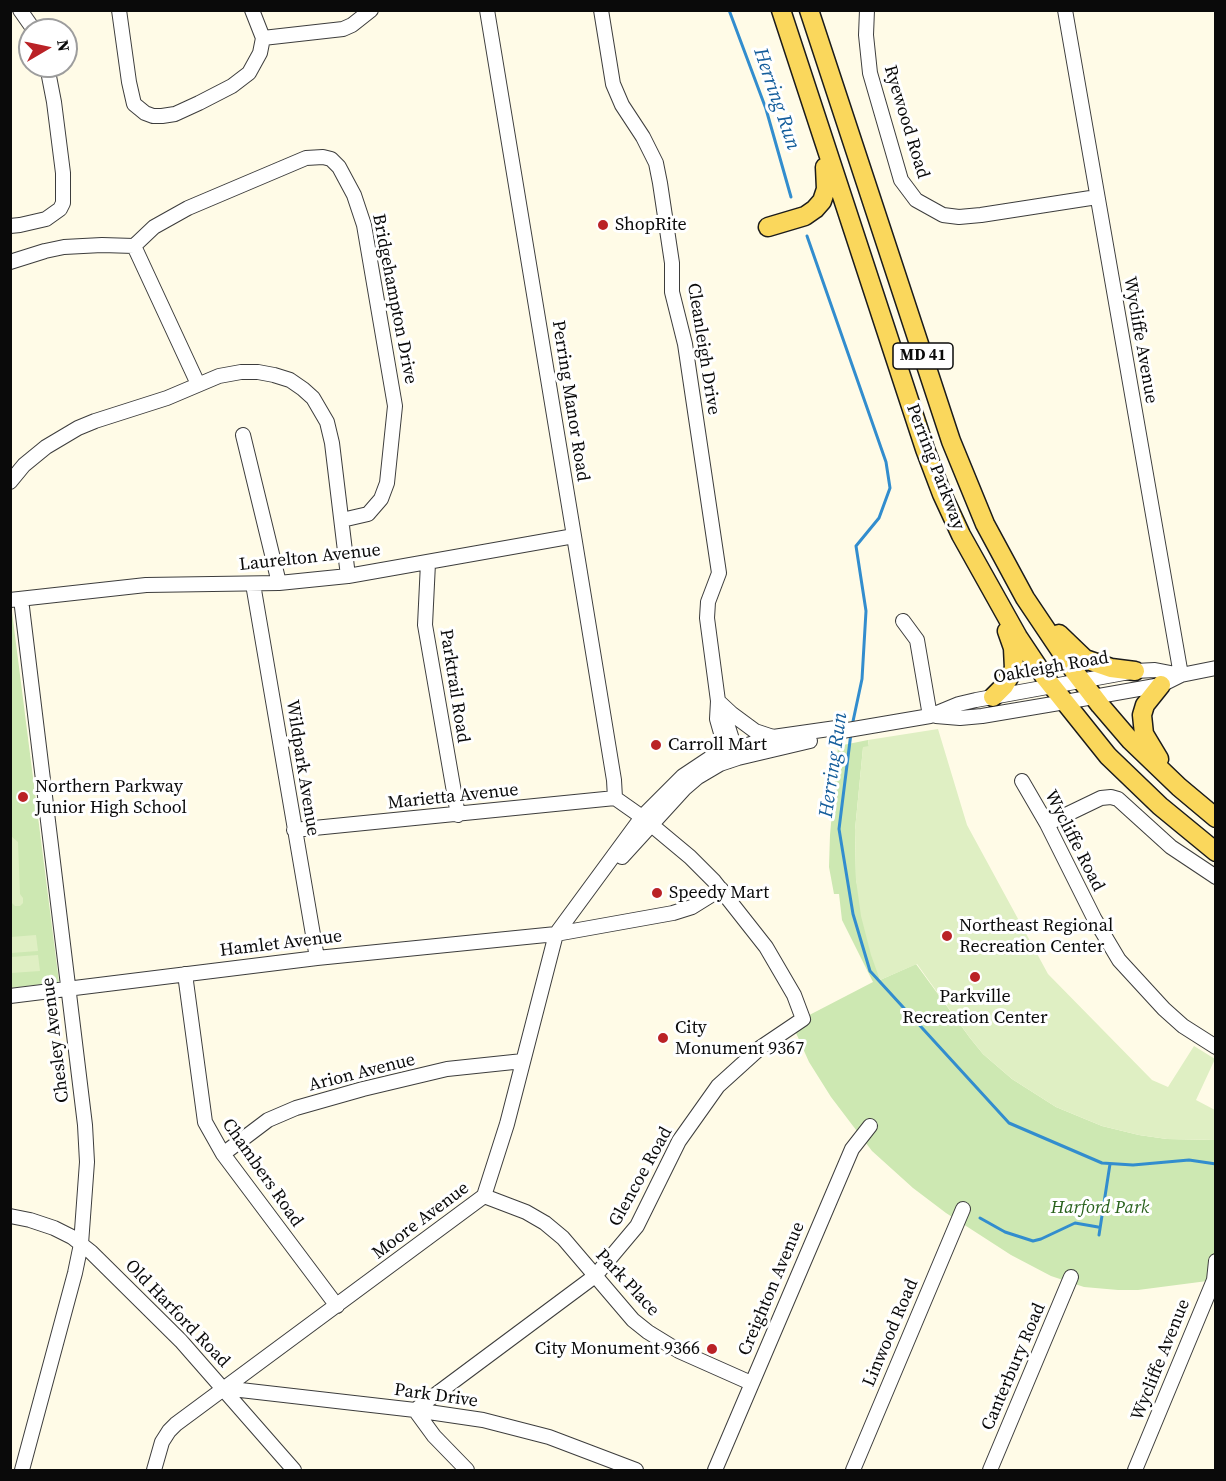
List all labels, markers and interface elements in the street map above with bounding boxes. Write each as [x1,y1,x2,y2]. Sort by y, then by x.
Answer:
north arrow [18,18,78,78]
text: N [52,38,76,53]
water label: Herring Run [747,45,805,153]
street label: Ryewood Road [878,63,934,181]
street label: Bridgehampton Drive [367,212,421,386]
place label: ShopRite [615,214,687,236]
marker: ShopRite [596,218,610,232]
street label: Wycliffe Avenue [1118,275,1162,405]
street label: Cleanleigh Drive [682,282,724,416]
street label: Perring Manor Road [547,319,593,483]
road number: MD 41 [893,343,953,369]
street label: Perring Parkway [901,401,969,533]
street label: Laurelton Avenue [238,540,382,576]
street label: Parktrail Road [434,627,474,745]
street label: Oakleigh Road [992,647,1110,689]
street label: Wildpark Avenue [281,698,323,838]
water label: Herring Run [815,711,853,819]
place label: Carroll Mart [668,734,767,756]
marker: Carroll Mart [649,738,663,752]
place label: Northern Parkway Junior High School [35,776,187,818]
street label: Marietta Avenue [387,779,519,815]
street label: Wycliffe Road [1039,787,1109,895]
marker: Northern Parkway Junior High School [16,790,30,804]
place label: Speedy Mart [669,882,769,904]
marker: Speedy Mart [650,886,664,900]
place label: Northeast Regional Recreation Center [959,915,1113,958]
street label: Hamlet Avenue [219,926,343,962]
marker: Northeast Regional Recreation Center [940,929,954,943]
marker: Parkville Recreation Center [968,970,982,984]
street label: Chesley Avenue [38,976,74,1104]
place label: Parkville Recreation Center [902,986,1048,1028]
place label: City Monument 9367 [675,1017,804,1060]
marker: City Monument 9367 [656,1031,670,1045]
street label: Arion Avenue [307,1049,417,1097]
street label: Chambers Road [217,1115,307,1231]
street label: Glencoe Road [605,1123,677,1231]
street label: Moore Avenue [368,1178,474,1264]
park label: Harford Park [1051,1197,1149,1219]
street label: Creighton Avenue [734,1219,810,1359]
street label: Park Place [590,1245,664,1321]
street label: Old Harford Road [120,1256,234,1372]
street label: Linwood Road [859,1276,923,1390]
street label: Wycliffe Avenue [1127,1296,1195,1424]
street label: Canterbury Road [977,1300,1051,1434]
place label: City Monument 9366 [535,1338,700,1360]
marker: City Monument 9366 [705,1342,719,1356]
street label: Park Drive [393,1379,479,1413]

